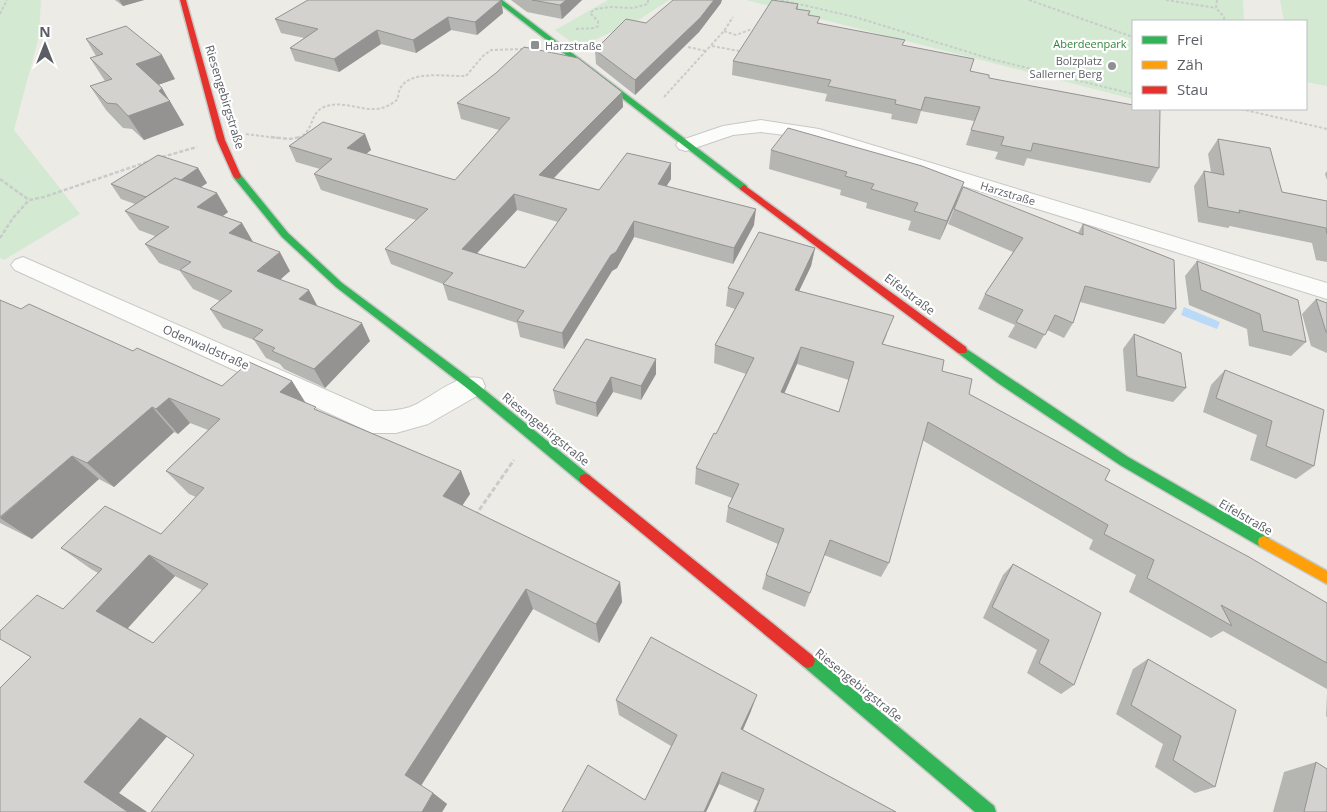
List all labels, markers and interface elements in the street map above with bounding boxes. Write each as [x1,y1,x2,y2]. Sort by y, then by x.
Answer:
north arrow [20,20,70,70]
legend [1132,20,1307,110]
text: N [39,22,51,41]
text: Frei [1177,29,1203,49]
park label: Aberdeenpark [1053,36,1127,51]
place label: Harzstraße [545,38,602,53]
marker: Harzstraße [529,39,541,51]
street label: Riesengebirgstraße [201,43,249,151]
place label: Bolzplatz Sallerner Berg [1030,53,1102,81]
text: Zäh [1177,54,1203,74]
marker: Bolzplatz Sallerner Berg [1106,60,1118,72]
text: Stau [1177,79,1208,99]
street label: Harzstraße [979,178,1037,208]
street label: Eifelstraße [881,269,939,319]
street label: Odenwaldstraße [160,320,252,374]
street label: Riesengebirgstraße [499,388,593,470]
street label: Eifelstraße [1216,495,1276,539]
street label: Riesengebirgstraße [812,644,906,726]

